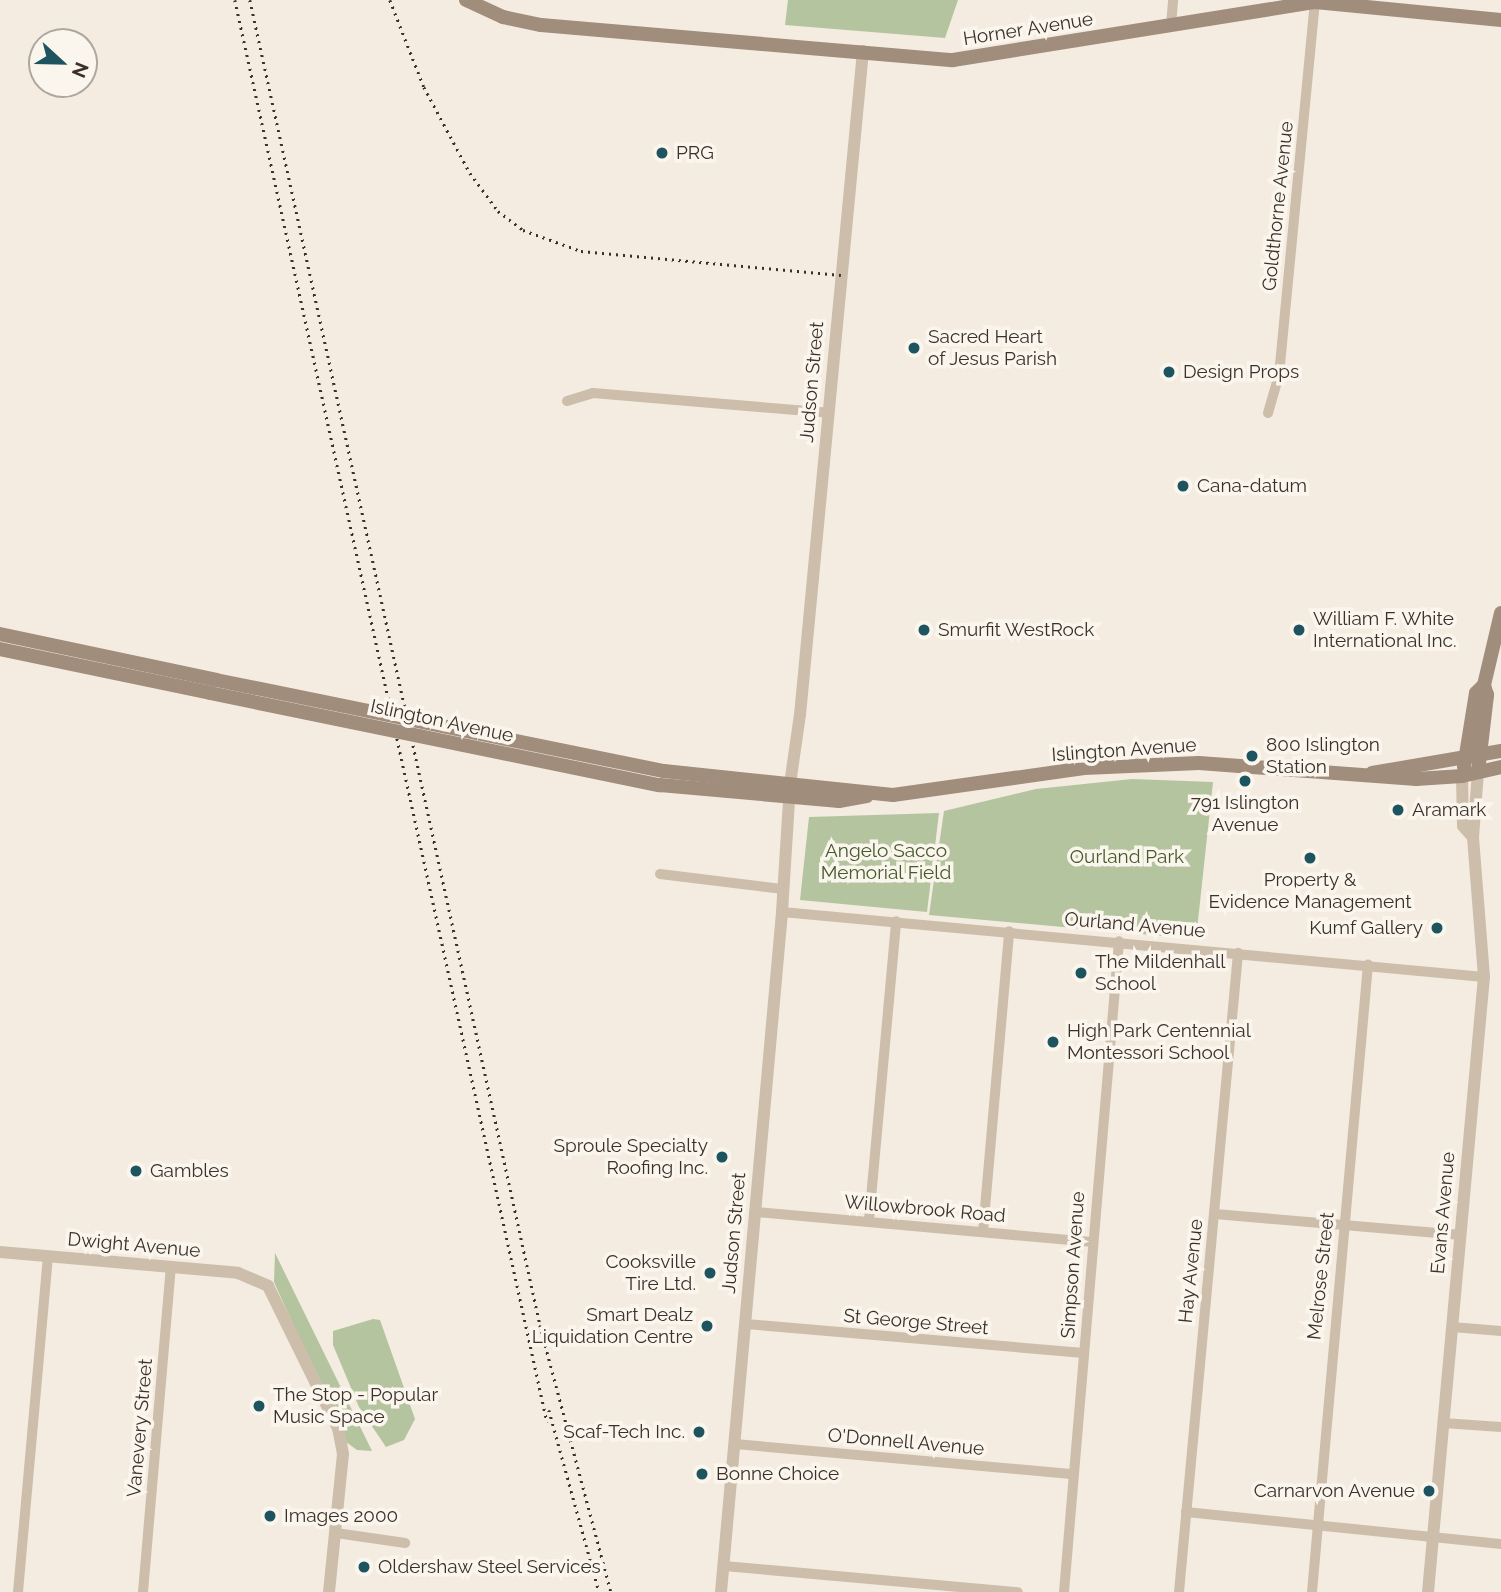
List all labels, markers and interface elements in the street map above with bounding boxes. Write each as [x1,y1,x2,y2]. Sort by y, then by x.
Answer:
street label: Horner Avenue [961,7,1095,51]
north arrow [28,28,98,98]
text: N [68,59,94,81]
street label: Goldthorne Avenue [1258,120,1298,292]
place label: PRG [676,142,714,164]
marker: PRG [654,145,670,161]
street label: Judson Street [795,321,829,443]
place label: Sacred Heart of Jesus Parish [928,326,1058,370]
marker: Sacred Heart of Jesus Parish [906,340,922,356]
place label: Design Props [1183,361,1299,383]
marker: Design Props [1161,364,1177,380]
place label: Cana-datum [1197,475,1307,497]
marker: Cana-datum [1175,478,1191,494]
place label: William F. White International Inc. [1313,608,1457,652]
place label: Smurfit WestRock [938,619,1095,641]
marker: Smurfit WestRock [916,622,932,638]
marker: William F. White International Inc. [1291,622,1307,638]
street label: Islington Avenue [368,695,516,747]
street label: Islington Avenue [1050,734,1198,766]
place label: 800 Islington Station [1266,734,1380,778]
marker: 800 Islington Station [1244,748,1260,764]
marker: 791 Islington Avenue [1237,773,1253,789]
place label: 791 Islington Avenue [1191,792,1299,836]
place label: Aramark [1412,799,1486,821]
marker: Aramark [1390,802,1406,818]
park label: Angelo Sacco Memorial Field [820,840,952,884]
park label: Ourland Park [1070,846,1184,868]
marker: Property & Evidence Management [1302,850,1318,866]
place label: Property & Evidence Management [1208,869,1412,913]
street label: Ourland Avenue [1063,907,1207,943]
place label: Kumf Gallery [1309,917,1423,939]
marker: Kumf Gallery [1429,920,1445,936]
place label: The Mildenhall School [1095,951,1225,995]
marker: The Mildenhall School [1073,965,1089,981]
place label: High Park Centennial Montessori School [1067,1020,1251,1064]
marker: High Park Centennial Montessori School [1045,1034,1061,1050]
place label: Sproule Specialty Roofing Inc. [553,1135,708,1179]
marker: Sproule Specialty Roofing Inc. [714,1149,730,1165]
street label: Evans Avenue [1426,1151,1460,1275]
place label: Gambles [150,1160,229,1182]
marker: Gambles [128,1163,144,1179]
street label: Judson Street [717,1172,751,1294]
street label: Simpson Avenue [1056,1190,1090,1340]
street label: Willowbrook Road [843,1191,1007,1227]
street label: Melrose Street [1303,1211,1339,1341]
street label: Hay Avenue [1174,1217,1208,1325]
street label: Dwight Avenue [66,1228,202,1262]
place label: Cooksville Tire Ltd. [606,1251,696,1295]
marker: Cooksville Tire Ltd. [702,1265,718,1281]
place label: Smart Dealz Liquidation Centre [532,1304,693,1348]
street label: St George Street [843,1304,989,1340]
marker: Smart Dealz Liquidation Centre [699,1318,715,1334]
street label: Vanevery Street [123,1357,157,1499]
place label: The Stop - Popular Music Space [273,1384,438,1428]
marker: The Stop - Popular Music Space [251,1398,267,1414]
place label: Scaf-Tech Inc. [563,1421,685,1443]
marker: Scaf-Tech Inc. [691,1424,707,1440]
street label: O'Donnell Avenue [826,1424,986,1460]
place label: Bonne Choice [716,1463,839,1485]
marker: Bonne Choice [694,1466,710,1482]
place label: Carnarvon Avenue [1253,1480,1415,1502]
marker: Carnarvon Avenue [1421,1483,1437,1499]
place label: Images 2000 [284,1505,398,1527]
marker: Images 2000 [262,1508,278,1524]
place label: Oldershaw Steel Services [378,1556,602,1578]
marker: Oldershaw Steel Services [356,1559,372,1575]

